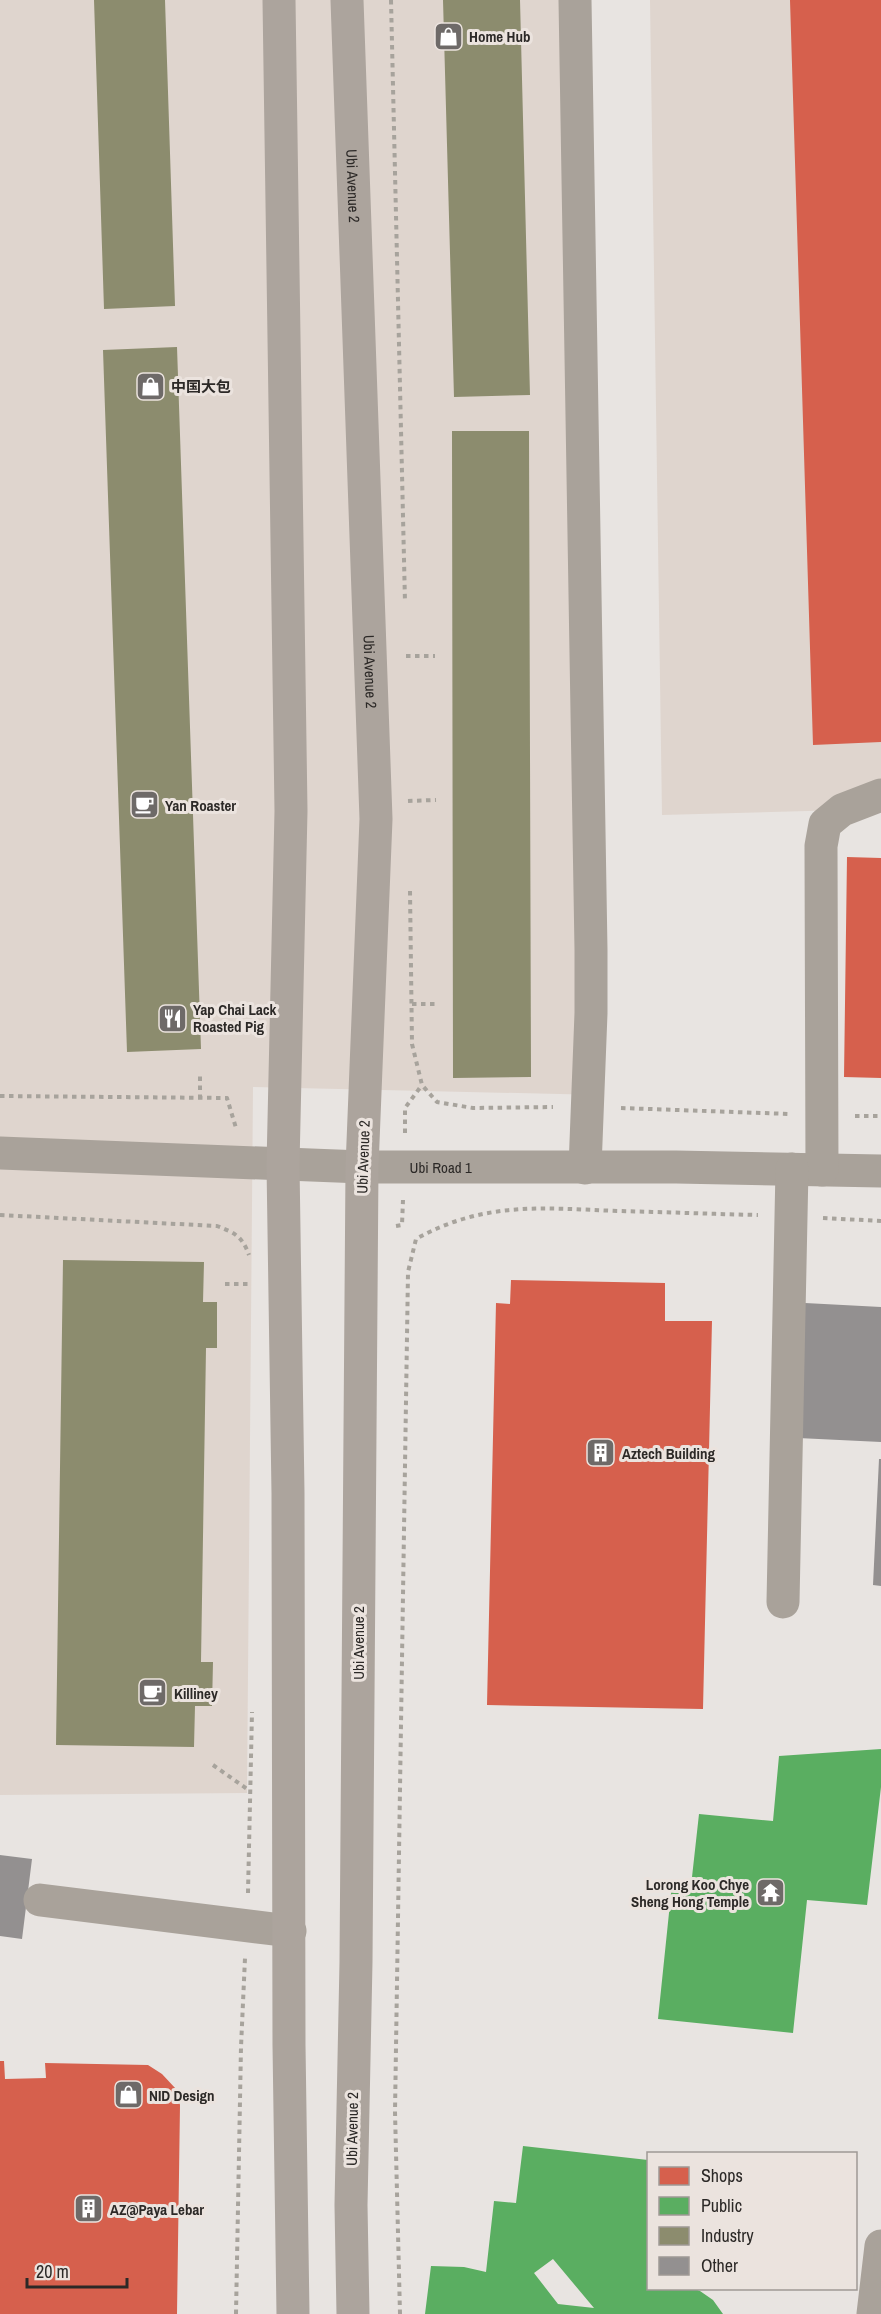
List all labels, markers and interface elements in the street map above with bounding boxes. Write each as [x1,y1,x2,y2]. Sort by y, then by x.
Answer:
shop icon: Home Hub [432,20,464,52]
place label: Home Hub [469,26,531,47]
street label: Ubi Avenue 2 [342,149,365,223]
shop icon: 中国大包 [134,370,166,402]
place label: 中国大包 [171,376,231,397]
street label: Ubi Avenue 2 [359,634,383,709]
cafe icon: Yan Roaster [128,789,160,821]
place label: Yan Roaster [165,795,236,816]
place label: Yap Chai Lack Roasted Pig [193,999,277,1037]
restaurant icon: Yap Chai Lack Roasted Pig [156,1002,188,1034]
street label: Ubi Avenue 2 [351,1120,375,1194]
street label: Ubi Road 1 [410,1157,472,1178]
building icon: Aztech Building [585,1437,617,1469]
place label: Aztech Building [622,1443,715,1464]
street label: Ubi Avenue 2 [348,1606,369,1680]
cafe icon: Killiney [137,1677,169,1709]
place label: Killiney [174,1683,218,1704]
place label: Lorong Koo Chye Sheng Hong Temple [631,1874,749,1912]
temple icon: Lorong Koo Chye Sheng Hong Temple [754,1877,786,1909]
shop icon: NID Design [112,2079,144,2111]
place label: NID Design [149,2085,215,2106]
street label: Ubi Avenue 2 [341,2092,363,2166]
legend [647,2152,857,2290]
text: Shops [701,2163,743,2188]
building icon: AZ@Paya Lebar [73,2193,105,2225]
text: Public [701,2193,742,2218]
place label: AZ@Paya Lebar [110,2199,204,2220]
text: Industry [701,2223,754,2248]
scale bar [27,2251,128,2289]
text: Other [701,2253,738,2278]
text: 20 m [36,2259,69,2284]

